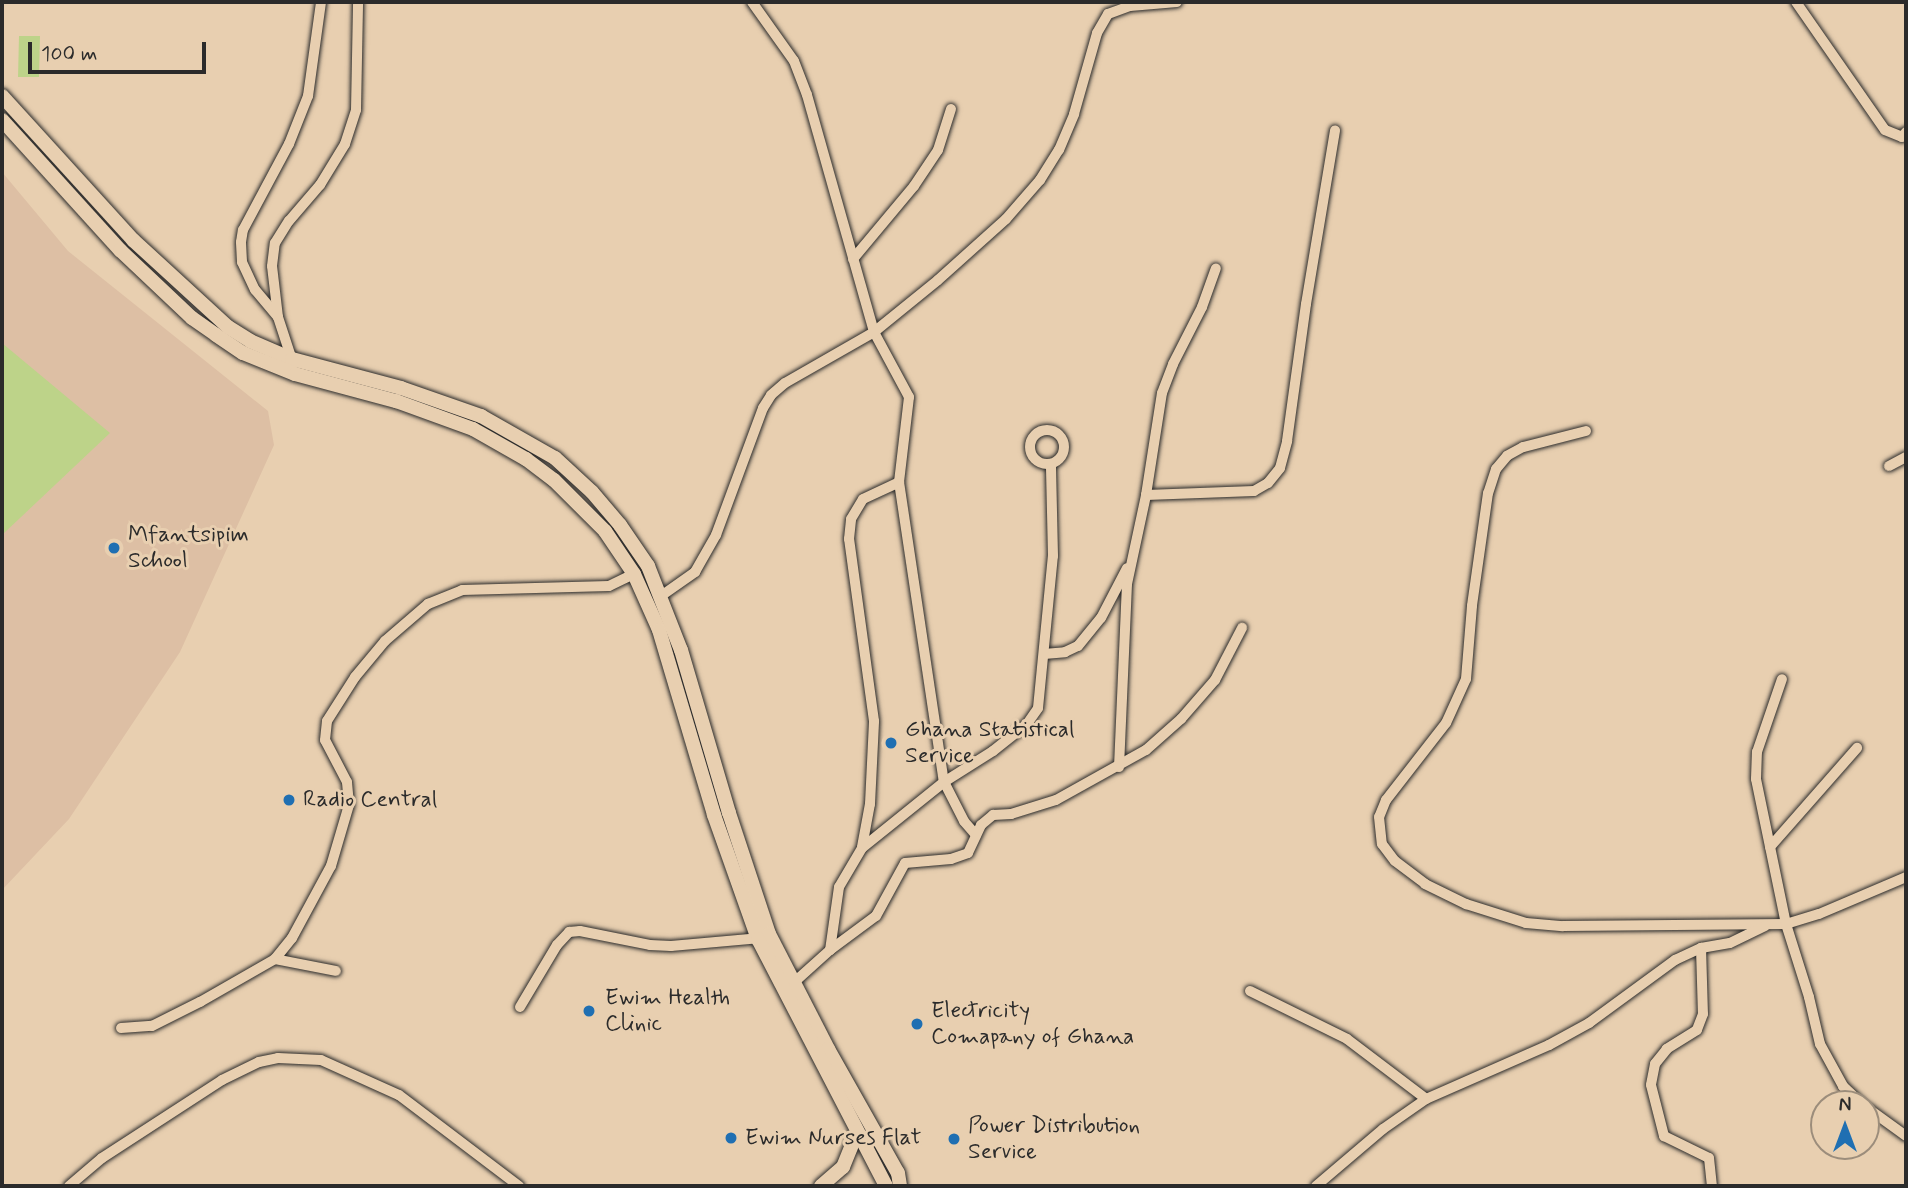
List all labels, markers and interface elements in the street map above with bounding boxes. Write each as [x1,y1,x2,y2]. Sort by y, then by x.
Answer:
scale bar [32,28,210,72]
text: 100 m [41,40,97,68]
place label: Mfantsipim School [128,521,249,575]
marker: Mfantsipim School [106,540,122,556]
place label: Ghana Statistical Service [905,716,1073,770]
marker: Ghana Statistical Service [883,735,899,751]
place label: Radio Central [303,786,437,814]
marker: Radio Central [281,792,297,808]
place label: Ewim Health Clinic [605,984,730,1038]
place label: Electricity Comapany of Ghana [931,997,1135,1051]
marker: Ewim Health Clinic [579,1001,599,1021]
marker: Electricity Comapany of Ghana [909,1016,925,1032]
north arrow [1810,1090,1880,1160]
text: N [1839,1093,1851,1118]
place label: Power Distribution Service [968,1112,1140,1166]
place label: Ewim Nurses Flat [745,1124,919,1152]
marker: Ewim Nurses Flat [723,1130,739,1146]
marker: Power Distribution Service [946,1131,962,1147]

